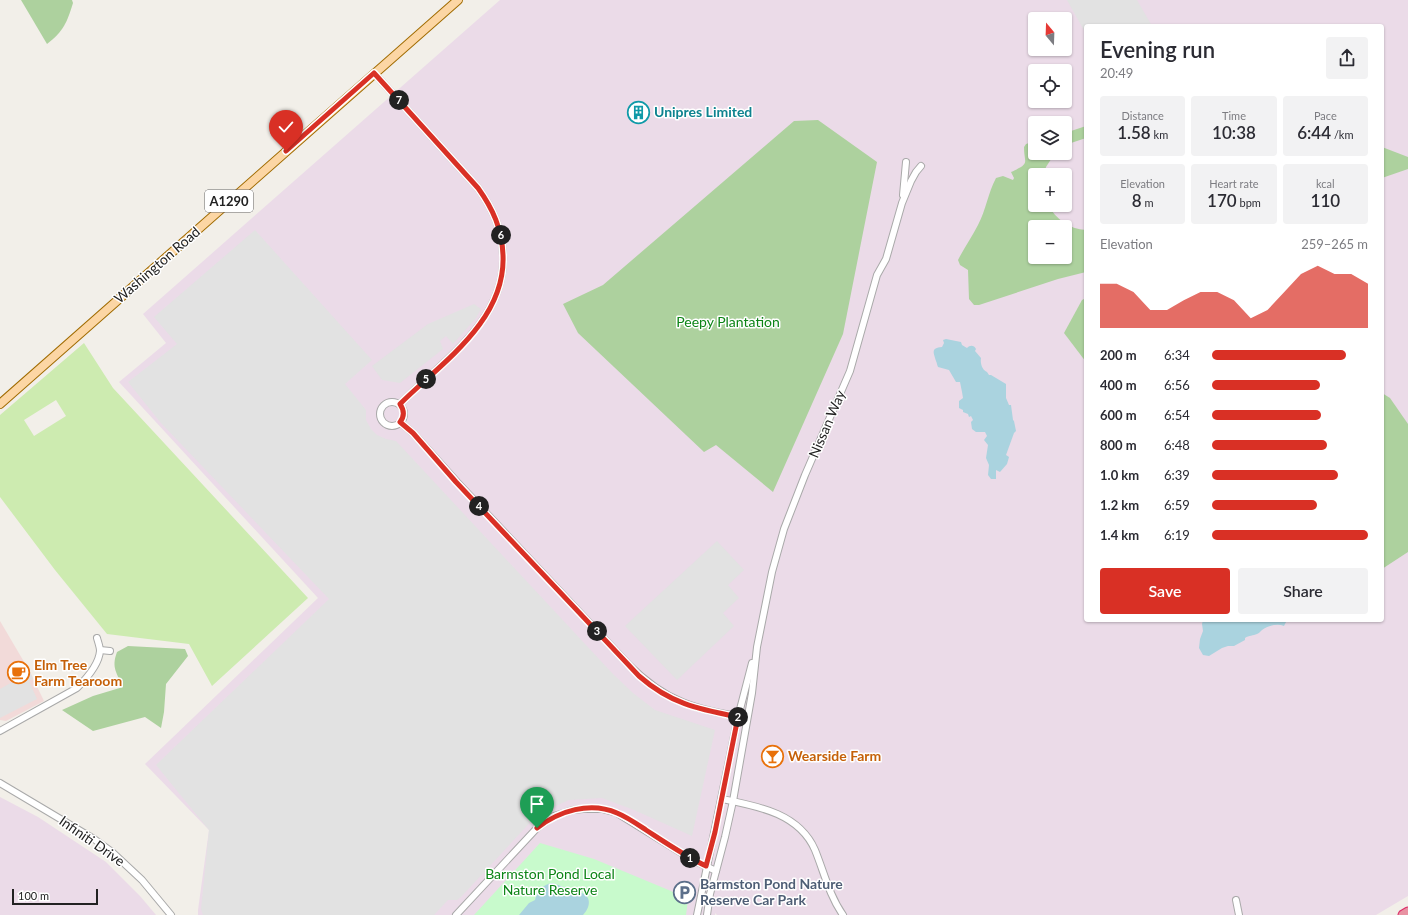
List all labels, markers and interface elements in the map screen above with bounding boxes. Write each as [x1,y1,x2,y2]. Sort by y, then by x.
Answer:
north arrow [1028,12,1072,56]
map controls [1028,12,1072,264]
text: Evening run [1100,36,1215,63]
button: share [1326,37,1368,79]
button: locate [1028,64,1072,108]
text: 20:49 [1100,65,1133,81]
pin: 7 [389,90,409,110]
text: 7 [396,93,402,106]
building icon: Unipres Limited [625,99,651,125]
place label: Unipres Limited [654,103,752,120]
text: Distance [1122,109,1164,122]
text: Time [1222,109,1246,122]
text: Pace [1314,109,1337,122]
pin [269,110,303,151]
icon: check [275,116,297,138]
button: layers [1028,116,1072,160]
text: 1.58 [1117,122,1151,143]
text: 10:38 [1212,122,1256,143]
text: 6:44 [1297,122,1331,143]
text: km [1151,128,1168,141]
text: /km [1331,128,1354,141]
button: + [1028,168,1072,212]
text: Elevation [1120,177,1165,190]
text: Heart rate [1209,177,1259,190]
text: kcal [1316,177,1335,190]
road number: A1290 [205,190,253,212]
text: 8 [1132,190,1142,211]
text: 170 [1207,190,1237,211]
text: 110 [1311,190,1340,211]
text: m [1142,196,1154,209]
text: bpm [1237,196,1261,209]
button: − [1028,220,1072,264]
street label: Washington Road [110,223,203,307]
pin: 6 [491,225,511,245]
text: 6 [498,228,504,241]
text: Elevation [1100,236,1153,252]
text: 259–265 m [1301,236,1368,252]
park label: Peepy Plantation [676,313,780,330]
text: 200 m [1100,347,1137,363]
text: 6:34 [1164,347,1190,363]
pin: 5 [416,369,436,389]
text: 5 [423,372,429,385]
text: 400 m [1100,377,1137,393]
text: 6:56 [1164,377,1190,393]
street label: Nissan Way [805,387,849,460]
text: 600 m [1100,407,1137,423]
text: 6:54 [1164,407,1190,423]
text: 800 m [1100,437,1137,453]
text: 6:48 [1164,437,1190,453]
text: 1.0 km [1100,467,1139,483]
text: 6:39 [1164,467,1190,483]
pin: 4 [469,496,489,516]
text: 1.2 km [1100,497,1139,513]
text: 6:59 [1164,497,1190,513]
text: 4 [476,499,482,512]
text: 1.4 km [1100,527,1139,543]
text: 6:19 [1164,527,1190,543]
button: Save [1100,568,1230,614]
button: Share [1238,568,1368,614]
pin: 3 [587,621,607,641]
text: 3 [594,624,600,637]
place label: Elm Tree Farm Tearoom [34,656,122,689]
cafe icon: Elm Tree Farm Tearoom [5,660,31,686]
pin: 2 [728,707,748,727]
text: 2 [735,710,741,723]
bar icon: Wearside Farm [759,743,785,769]
place label: Wearside Farm [788,747,881,764]
pin [520,787,554,828]
icon: arrive [526,793,548,815]
street label: Infiniti Drive [56,812,128,869]
pin: 1 [680,848,700,868]
text: 1 [687,851,693,864]
park label: Barmston Pond Local Nature Reserve [485,865,615,898]
place label: Barmston Pond Nature Reserve Car Park [700,875,843,908]
parking icon: Barmston Pond Nature Reserve Car Park [672,879,698,905]
scale bar [12,887,98,906]
text: 100 m [18,889,49,902]

